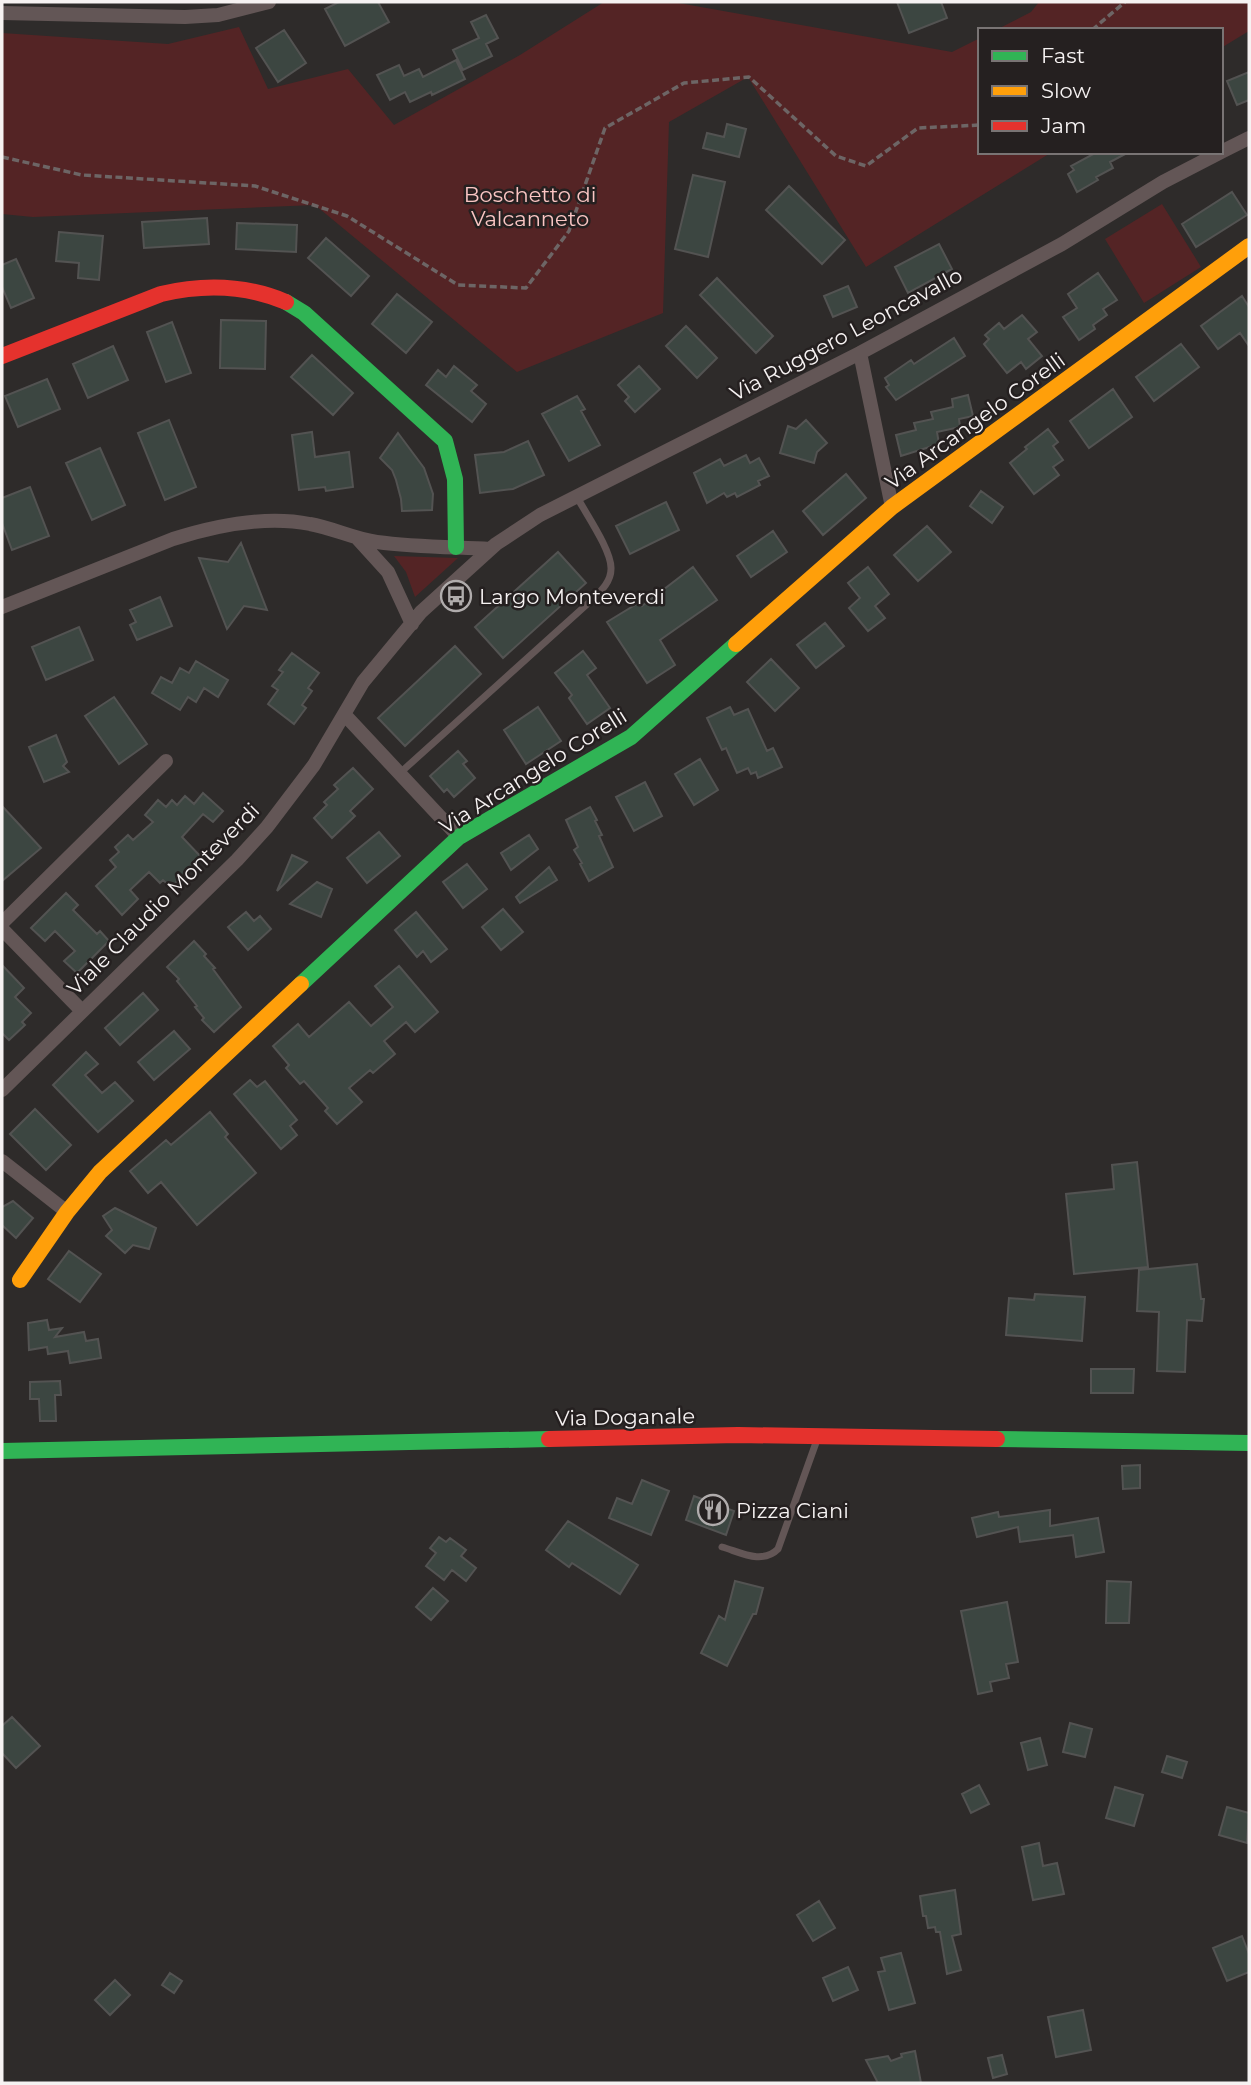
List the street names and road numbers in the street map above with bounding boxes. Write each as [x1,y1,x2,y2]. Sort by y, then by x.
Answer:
street label: Via Ruggero Leoncavallo [726,262,966,406]
street label: Via Arcangelo Corelli [880,347,1070,495]
street label: Via Arcangelo Corelli [435,703,631,839]
street label: Viale Claudio Monteverdi [62,798,264,1000]
street label: Via Doganale [555,1403,695,1431]

